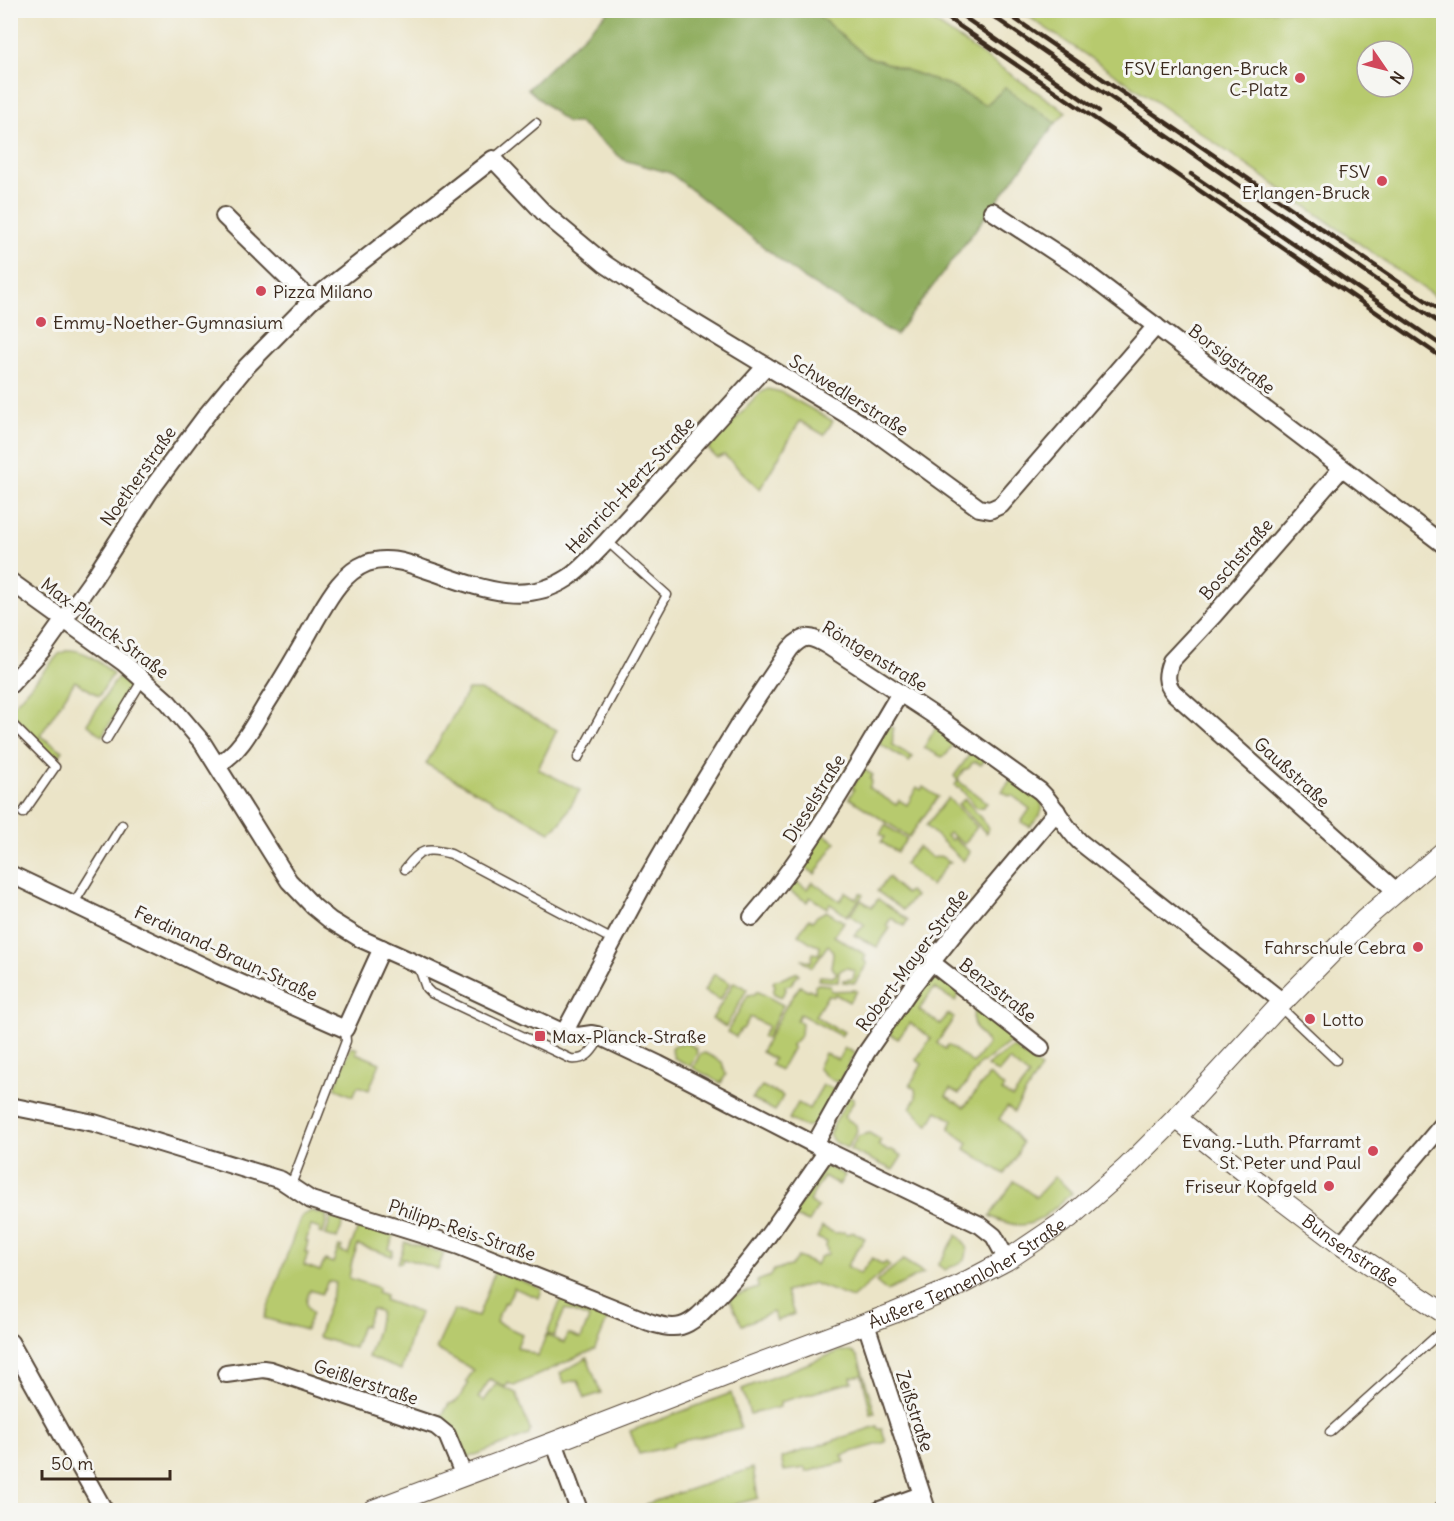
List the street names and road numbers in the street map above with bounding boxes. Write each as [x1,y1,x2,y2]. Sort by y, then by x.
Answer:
street label: Borsigstraße [1184,319,1280,399]
street label: Schwedlerstraße [785,349,913,441]
street label: Heinrich-Hertz-Straße [561,412,699,558]
street label: Noetherstraße [95,422,181,530]
street label: Boschstraße [1194,513,1278,605]
street label: Max-Planck-Straße [37,572,173,684]
street label: Röntgenstraße [818,615,932,697]
street label: Gaußstraße [1249,732,1335,812]
street label: Dieselstraße [778,750,850,846]
street label: Robert-Mayer-Straße [851,884,973,1036]
street label: Ferdinand-Braun-Straße [131,900,321,1006]
street label: Benzstraße [955,953,1041,1027]
street label: Philipp-Reis-Straße [385,1194,539,1266]
street label: Bunsenstraße [1298,1208,1403,1291]
street label: Äußere Tennenloher Straße [865,1212,1070,1333]
street label: Geißlerstraße [311,1354,421,1410]
street label: Zeißstraße [891,1367,939,1455]

